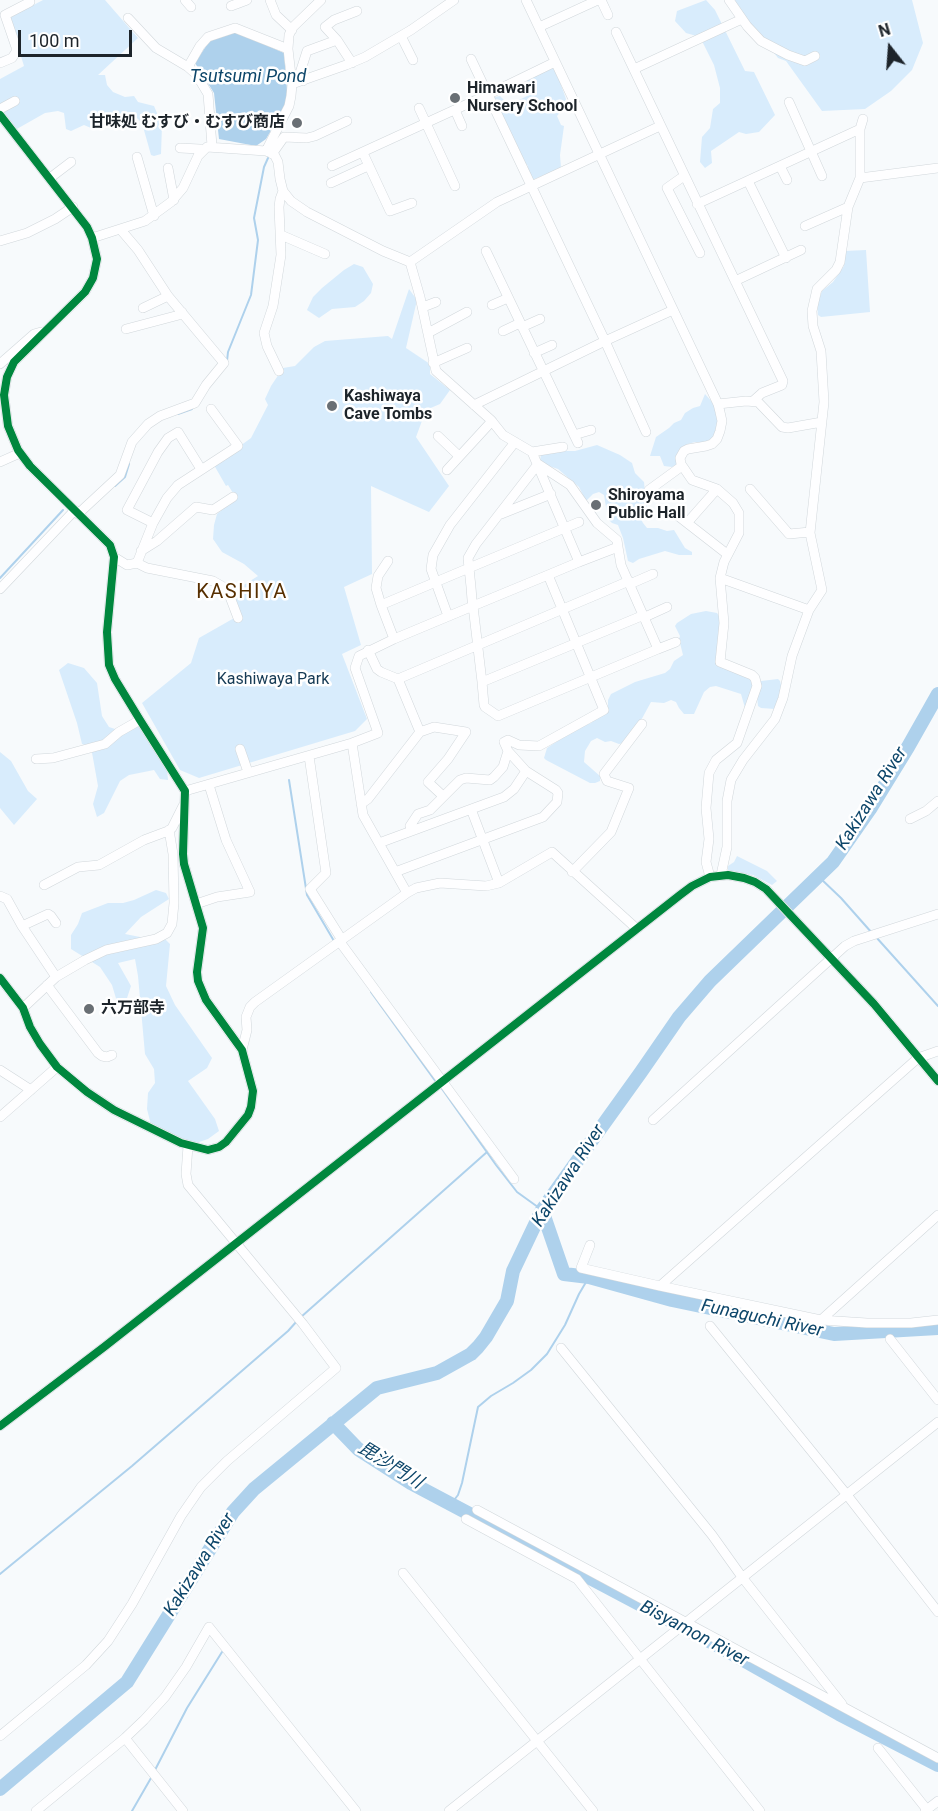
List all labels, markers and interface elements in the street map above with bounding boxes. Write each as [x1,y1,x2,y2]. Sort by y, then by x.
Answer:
scale bar [21,18,135,56]
north arrow [860,18,920,78]
text: N [876,20,893,41]
text: 100 m [29,30,80,51]
water label: Tsutsumi Pond [190,66,306,88]
place label: Himawari Nursery School [467,79,577,117]
marker: Himawari Nursery School [448,91,462,105]
place label: 甘味処 むすび・むすび商店 [89,113,285,133]
marker: 甘味処 むすび・むすび商店 [290,116,304,130]
place label: Kashiwaya Cave Tombs [344,387,432,425]
marker: Kashiwaya Cave Tombs [325,399,339,413]
place label: Shiroyama Public Hall [608,486,685,524]
marker: Shiroyama Public Hall [589,498,603,512]
district label: KASHIYA [196,581,288,605]
park label: Kashiwaya Park [217,670,329,690]
water label: Kakizawa River [832,744,912,854]
place label: 六万部寺 [101,999,165,1019]
marker: 六万部寺 [82,1002,96,1016]
water label: Kakizawa River [528,1121,610,1231]
water label: Funaguchi River [699,1296,825,1342]
water label: 毘沙門川 [354,1438,426,1494]
water label: Kakizawa River [160,1510,240,1620]
water label: Bisyamon River [636,1596,752,1672]

